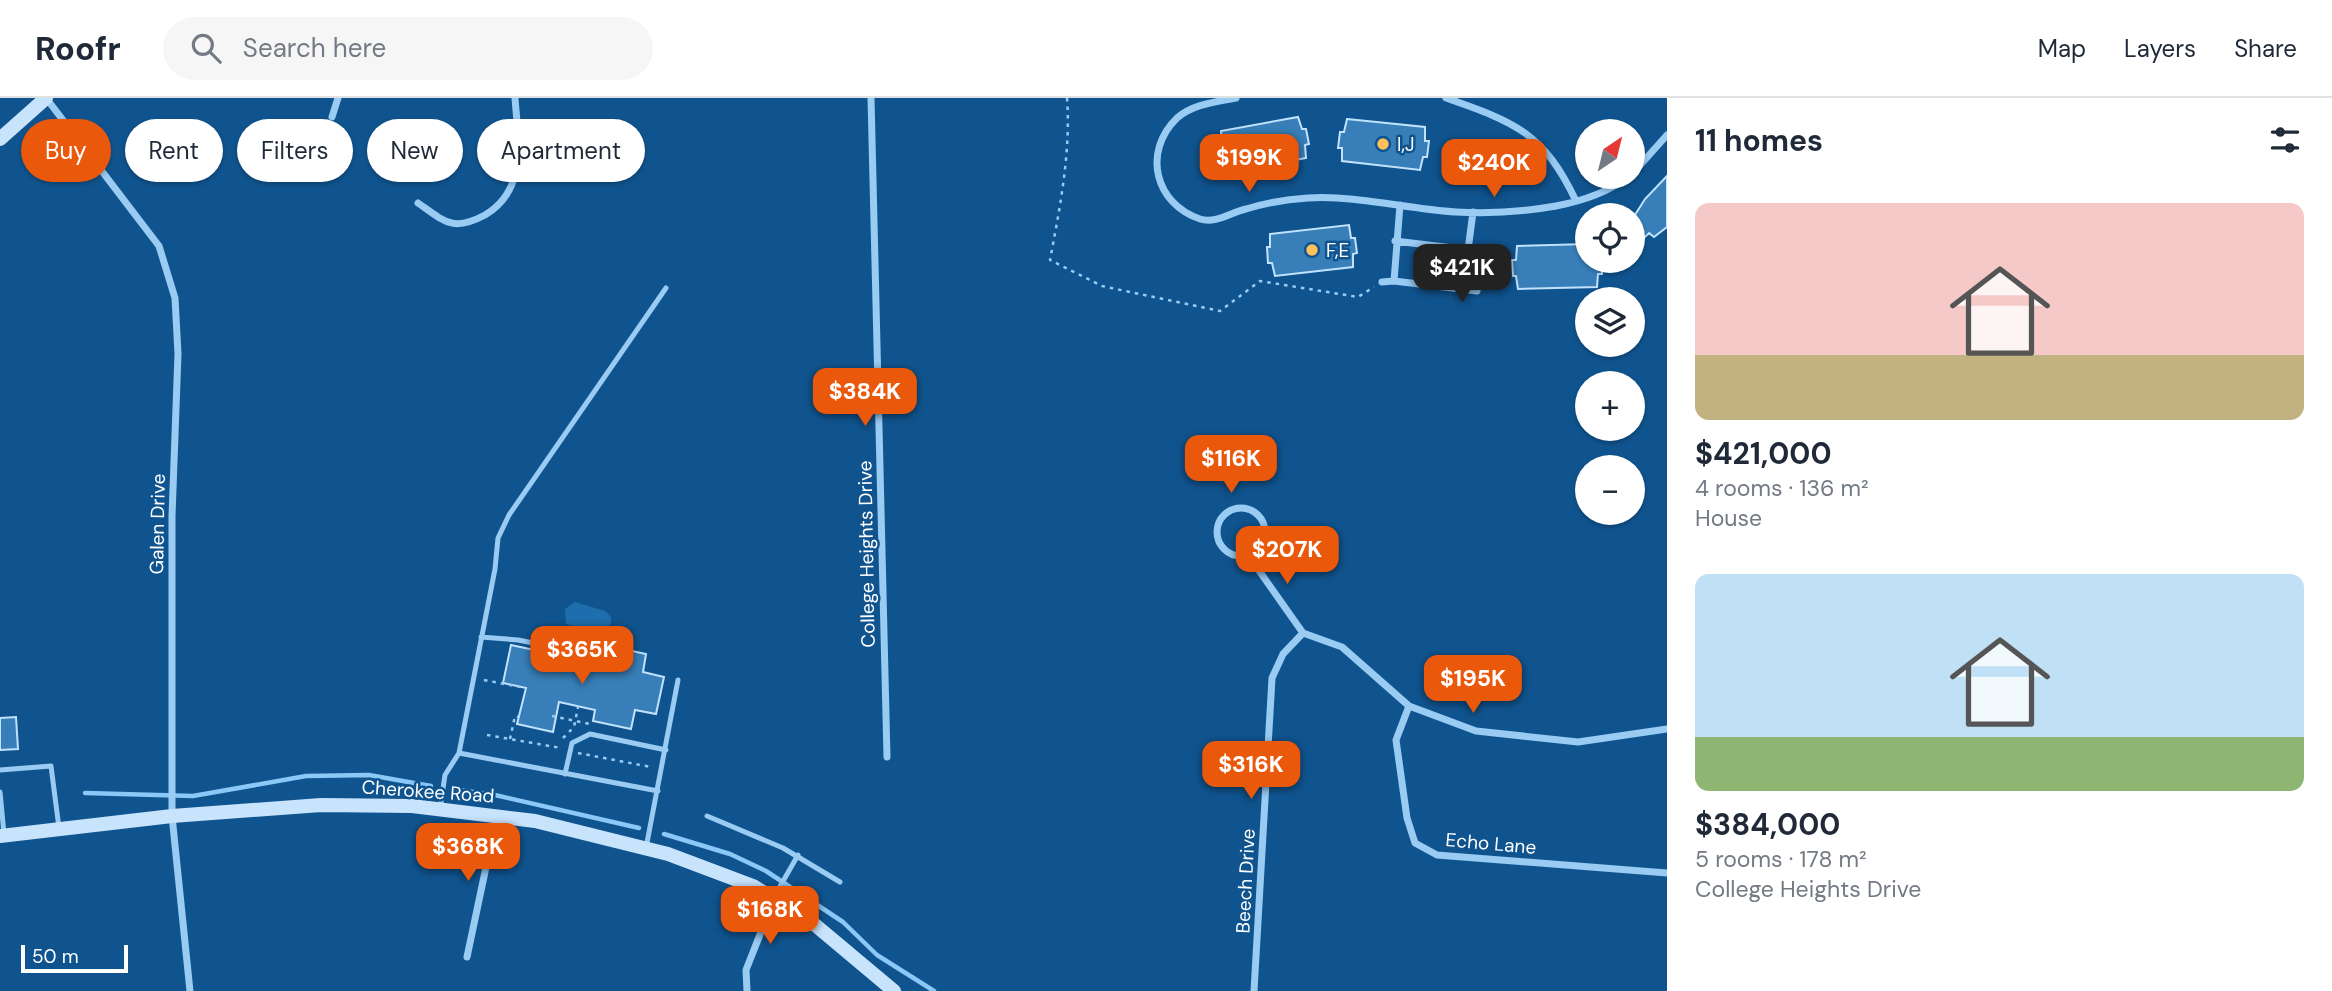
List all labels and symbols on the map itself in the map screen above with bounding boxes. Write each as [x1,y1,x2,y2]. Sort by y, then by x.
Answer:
north arrow [1575,119,1645,189]
place label: I,J [1397,132,1414,157]
pin: $199K [1200,134,1298,194]
marker: I,J [1375,136,1391,152]
pin: $240K [1445,140,1543,199]
place label: F,E [1326,238,1349,263]
marker: F,E [1304,242,1320,258]
pin: $421K [1413,244,1511,304]
pin: $384K [816,368,914,428]
pin: $116K [1182,436,1280,495]
street label: College Heights Drive [852,460,881,648]
street label: Galen Drive [144,473,171,575]
pin: $207K [1238,526,1336,586]
pin: $365K [533,626,631,686]
pin: $195K [1424,656,1522,715]
pin: $316K [1202,742,1300,801]
street label: Cherokee Road [361,774,495,809]
pin: $368K [419,824,517,883]
street label: Echo Lane [1445,827,1537,860]
street label: Beech Drive [1230,828,1261,934]
pin: $168K [721,886,819,946]
scale bar [21,942,128,974]

